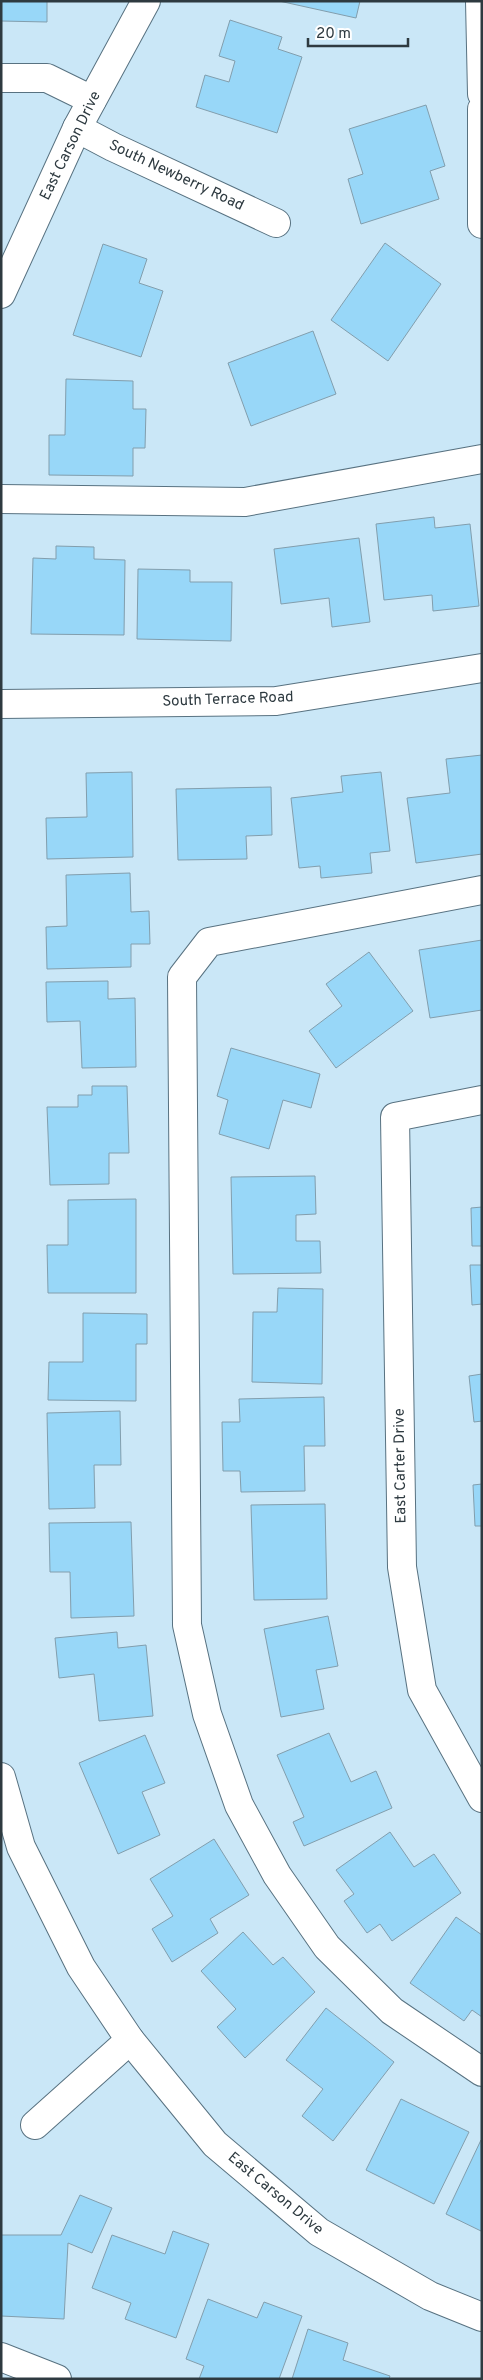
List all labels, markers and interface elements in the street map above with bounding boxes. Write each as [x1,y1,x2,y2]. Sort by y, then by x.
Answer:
scale bar [308,15,408,47]
text: 20 m [316,25,351,44]
street label: East Carson Drive [36,88,106,204]
street label: South Newberry Road [105,136,247,216]
street label: South Terrace Road [162,688,294,712]
street label: East Carter Drive [390,1408,412,1524]
street label: East Carson Drive [223,2148,327,2240]

